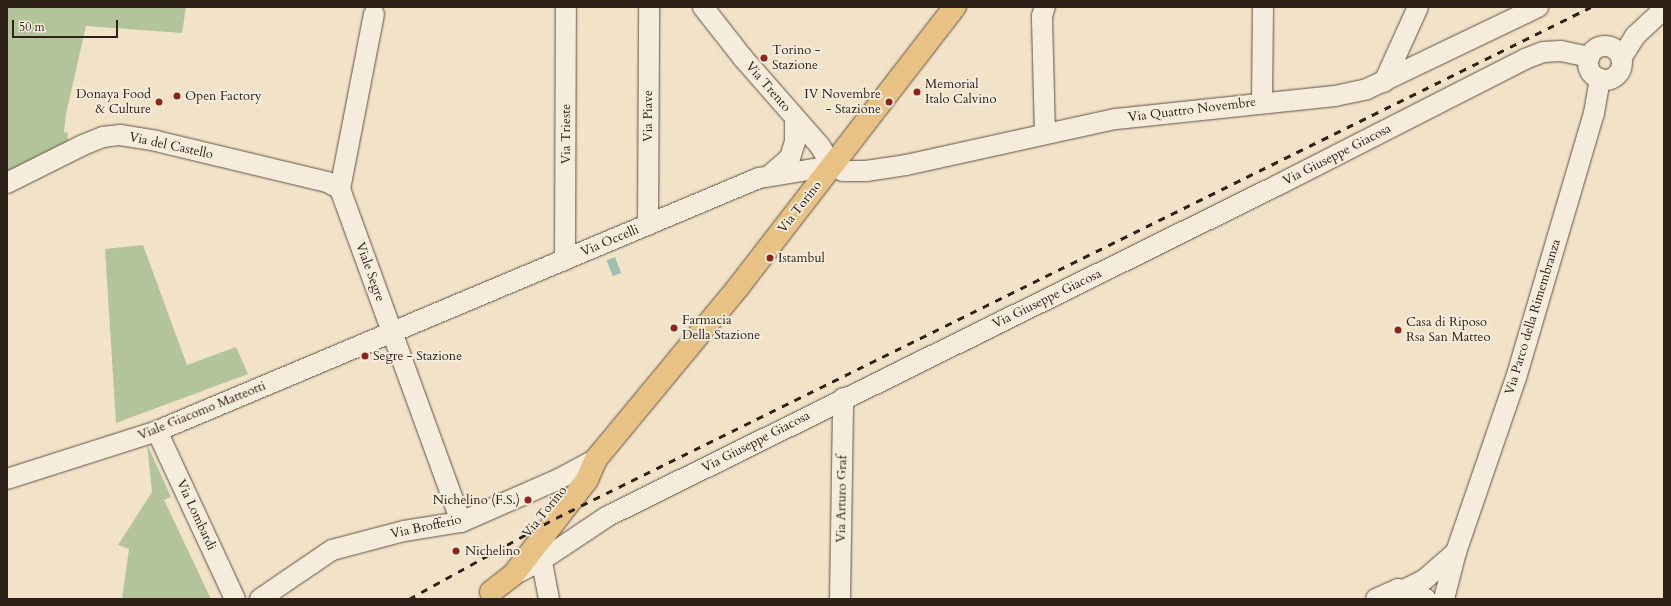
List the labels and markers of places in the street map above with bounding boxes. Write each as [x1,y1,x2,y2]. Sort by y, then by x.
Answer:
place label: Torino - Stazione [772,43,821,74]
marker: Torino - Stazione [759,53,769,63]
place label: Memorial Italo Calvino [925,77,996,108]
place label: Donaya Food & Culture [76,87,151,118]
place label: IV Novembre - Stazione [804,87,881,118]
marker: Memorial Italo Calvino [912,87,922,97]
place label: Open Factory [185,88,262,104]
marker: Open Factory [172,91,182,101]
marker: Donaya Food & Culture [154,97,164,107]
marker: IV Novembre - Stazione [884,97,894,107]
place label: Istambul [778,250,825,266]
marker: Istambul [765,253,775,263]
place label: Farmacia Della Stazione [682,313,760,344]
place label: Casa di Riposo Rsa San Matteo [1406,315,1490,346]
marker: Farmacia Della Stazione [669,323,679,333]
marker: Casa di Riposo Rsa San Matteo [1393,325,1403,335]
place label: Segre - Stazione [373,348,462,364]
marker: Segre - Stazione [360,351,370,361]
place label: Nichelino (F.S.) [433,492,520,508]
marker: Nichelino (F.S.) [523,495,533,505]
place label: Nichelino [465,543,520,559]
marker: Nichelino [450,545,462,557]

